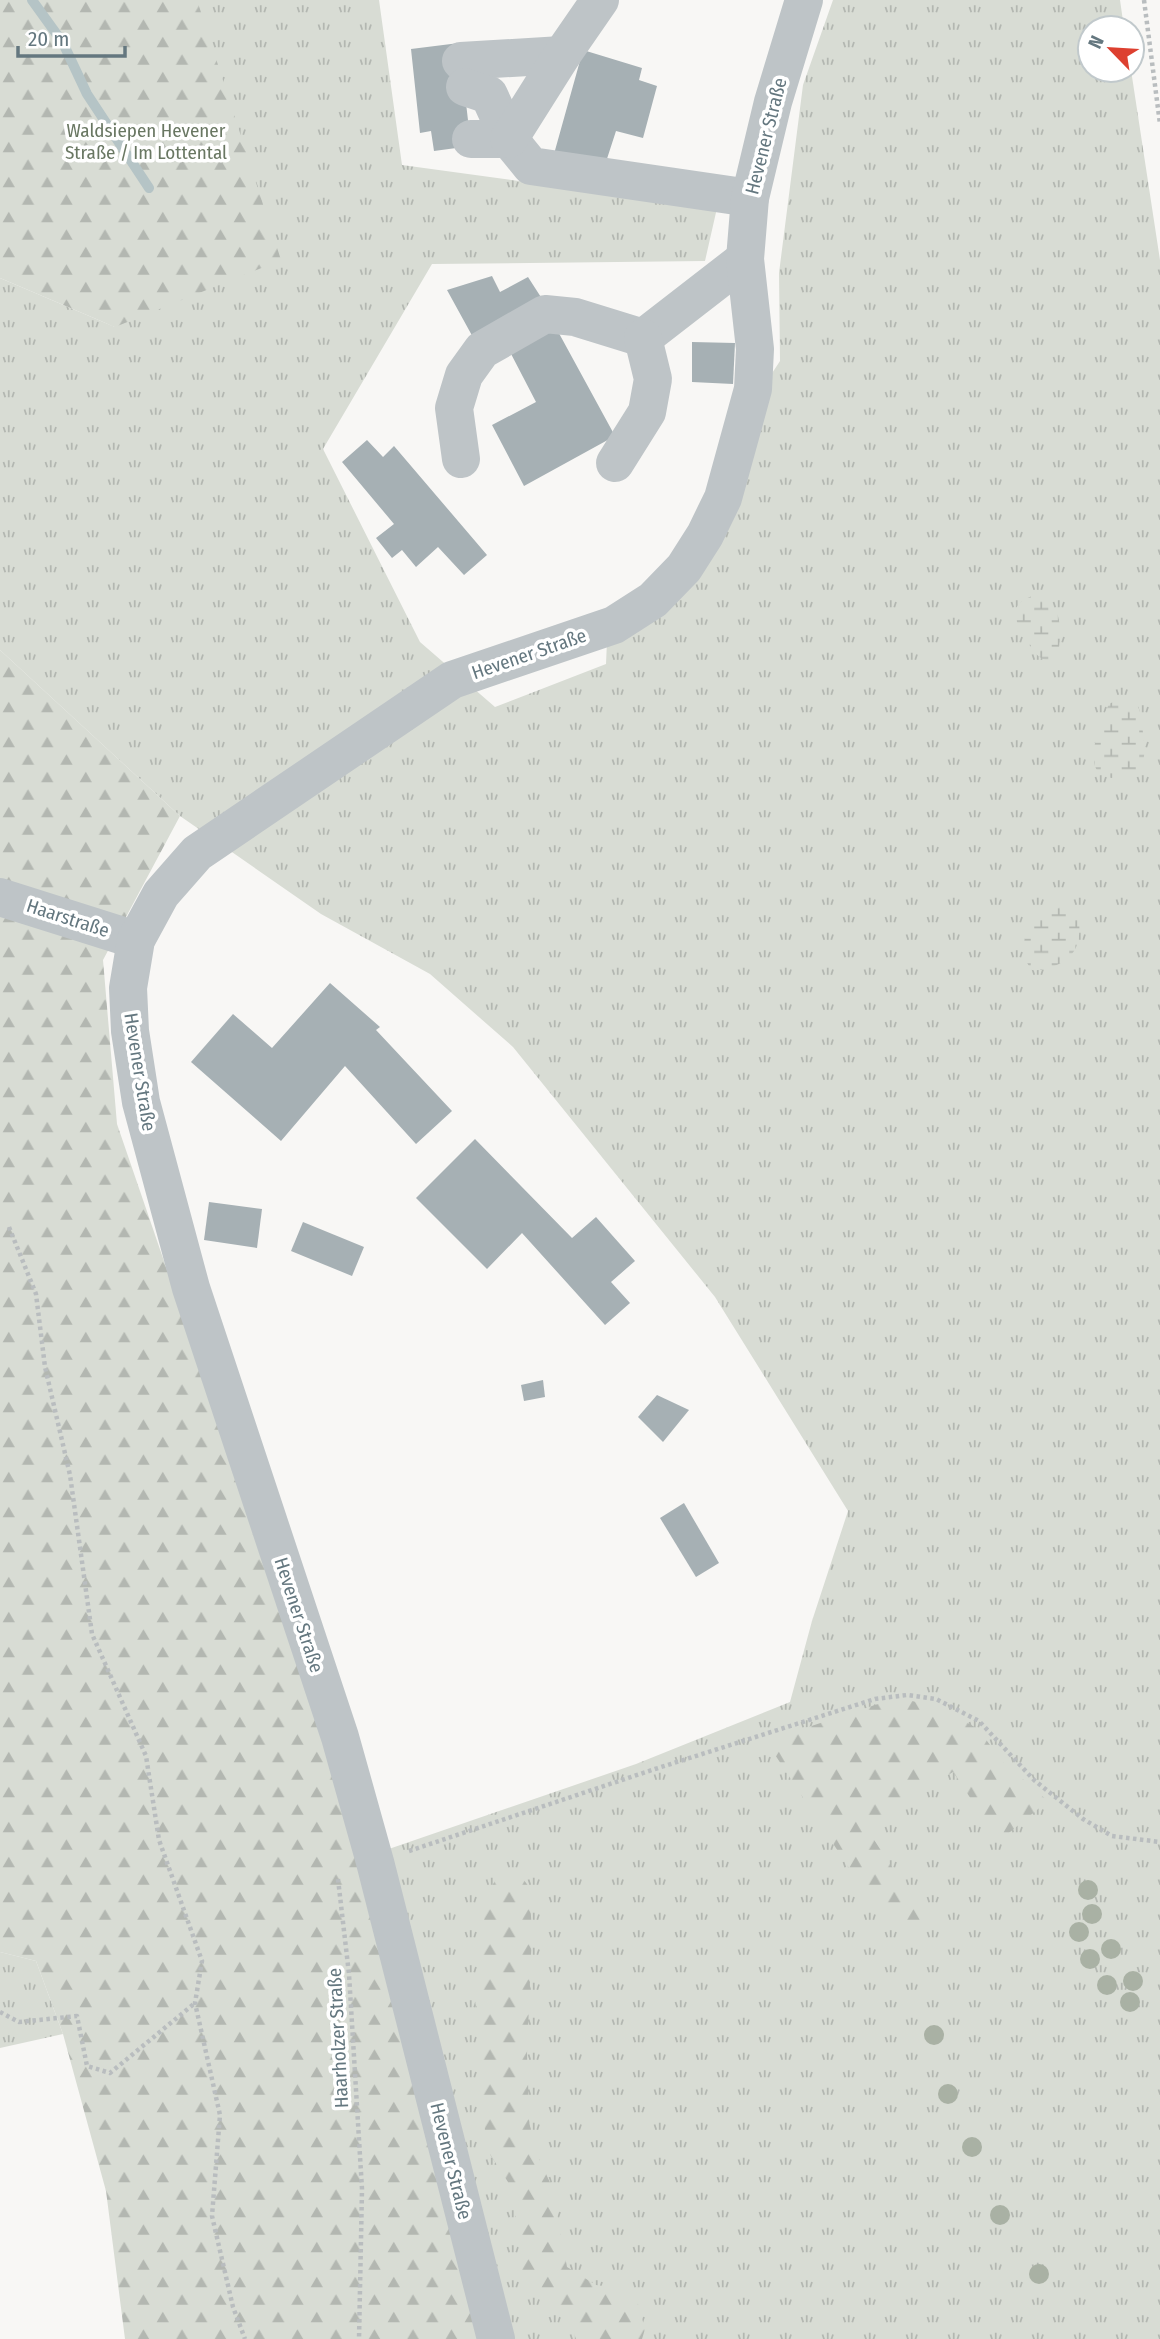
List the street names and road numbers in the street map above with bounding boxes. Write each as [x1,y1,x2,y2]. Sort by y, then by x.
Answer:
street label: Hevener Straße [740,75,792,197]
street label: Hevener Straße [469,624,589,684]
street label: Haarstraße [24,894,112,942]
street label: Hevener Straße [119,1011,161,1133]
street label: Hevener Straße [270,1555,328,1675]
street label: Haarholzer Straße [323,1967,353,2109]
street label: Hevener Straße [425,2100,477,2222]

